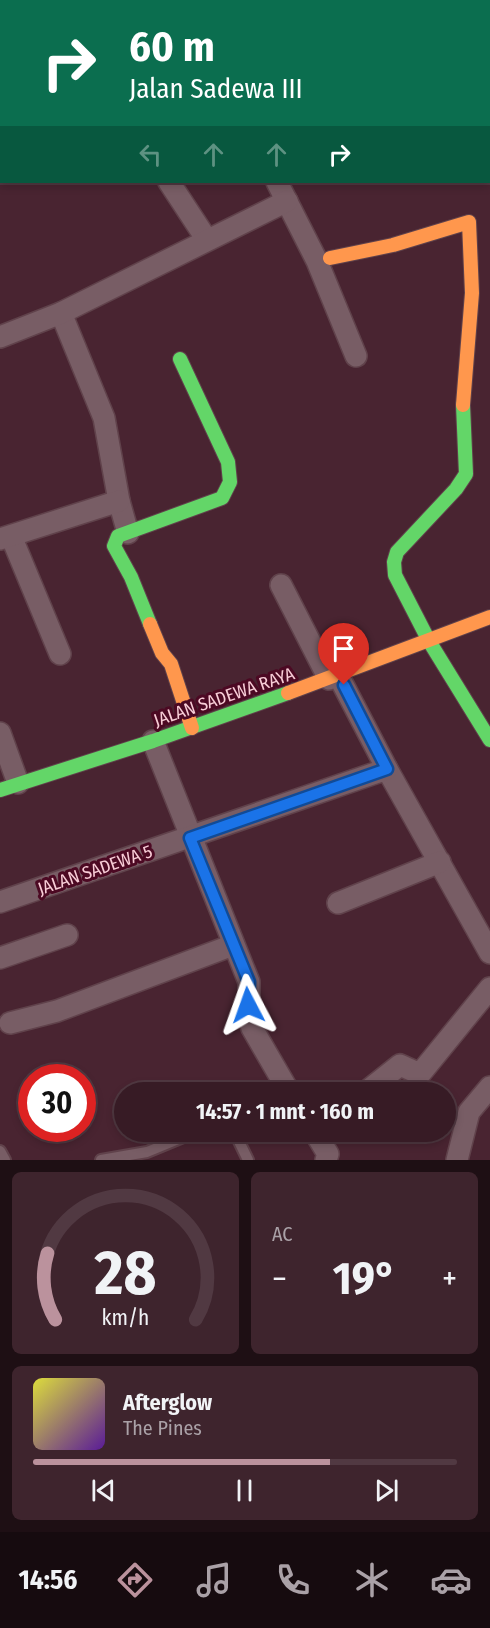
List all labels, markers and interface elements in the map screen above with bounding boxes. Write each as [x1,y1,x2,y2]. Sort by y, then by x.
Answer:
text: 60 m [129,22,215,72]
icon: right [30,24,108,102]
text: Jalan Sadewa III [129,73,303,105]
icon: left [134,138,167,171]
icon: ahead [197,138,230,171]
icon: ahead [260,138,293,171]
icon: right [323,138,356,171]
pin [318,623,369,685]
icon: arrive [327,632,360,665]
street label: JALAN SADEWA RAYA [151,662,298,731]
street label: JALAN SADEWA 5 [35,840,155,900]
position arrow [216,973,280,1037]
speed limit sign: 30 [18,1064,96,1142]
text: 14:57 · 1 mnt · 160 m [196,1098,374,1125]
text: AC [272,1222,292,1246]
text: 28 [94,1236,156,1311]
text: 19° [333,1252,396,1306]
text: − [272,1259,287,1299]
text: + [442,1259,457,1299]
text: km/h [102,1305,149,1331]
text: Afterglow [123,1389,212,1416]
text: The Pines [123,1416,202,1440]
icon: previous [87,1474,120,1507]
icon: pause [228,1474,261,1507]
icon: next [370,1474,403,1507]
icon: directions [114,1559,156,1601]
icon: music [193,1559,235,1601]
icon: phone [272,1559,314,1601]
icon: climate [351,1559,393,1601]
icon: car [430,1559,472,1601]
text: 14:56 [18,1564,77,1596]

